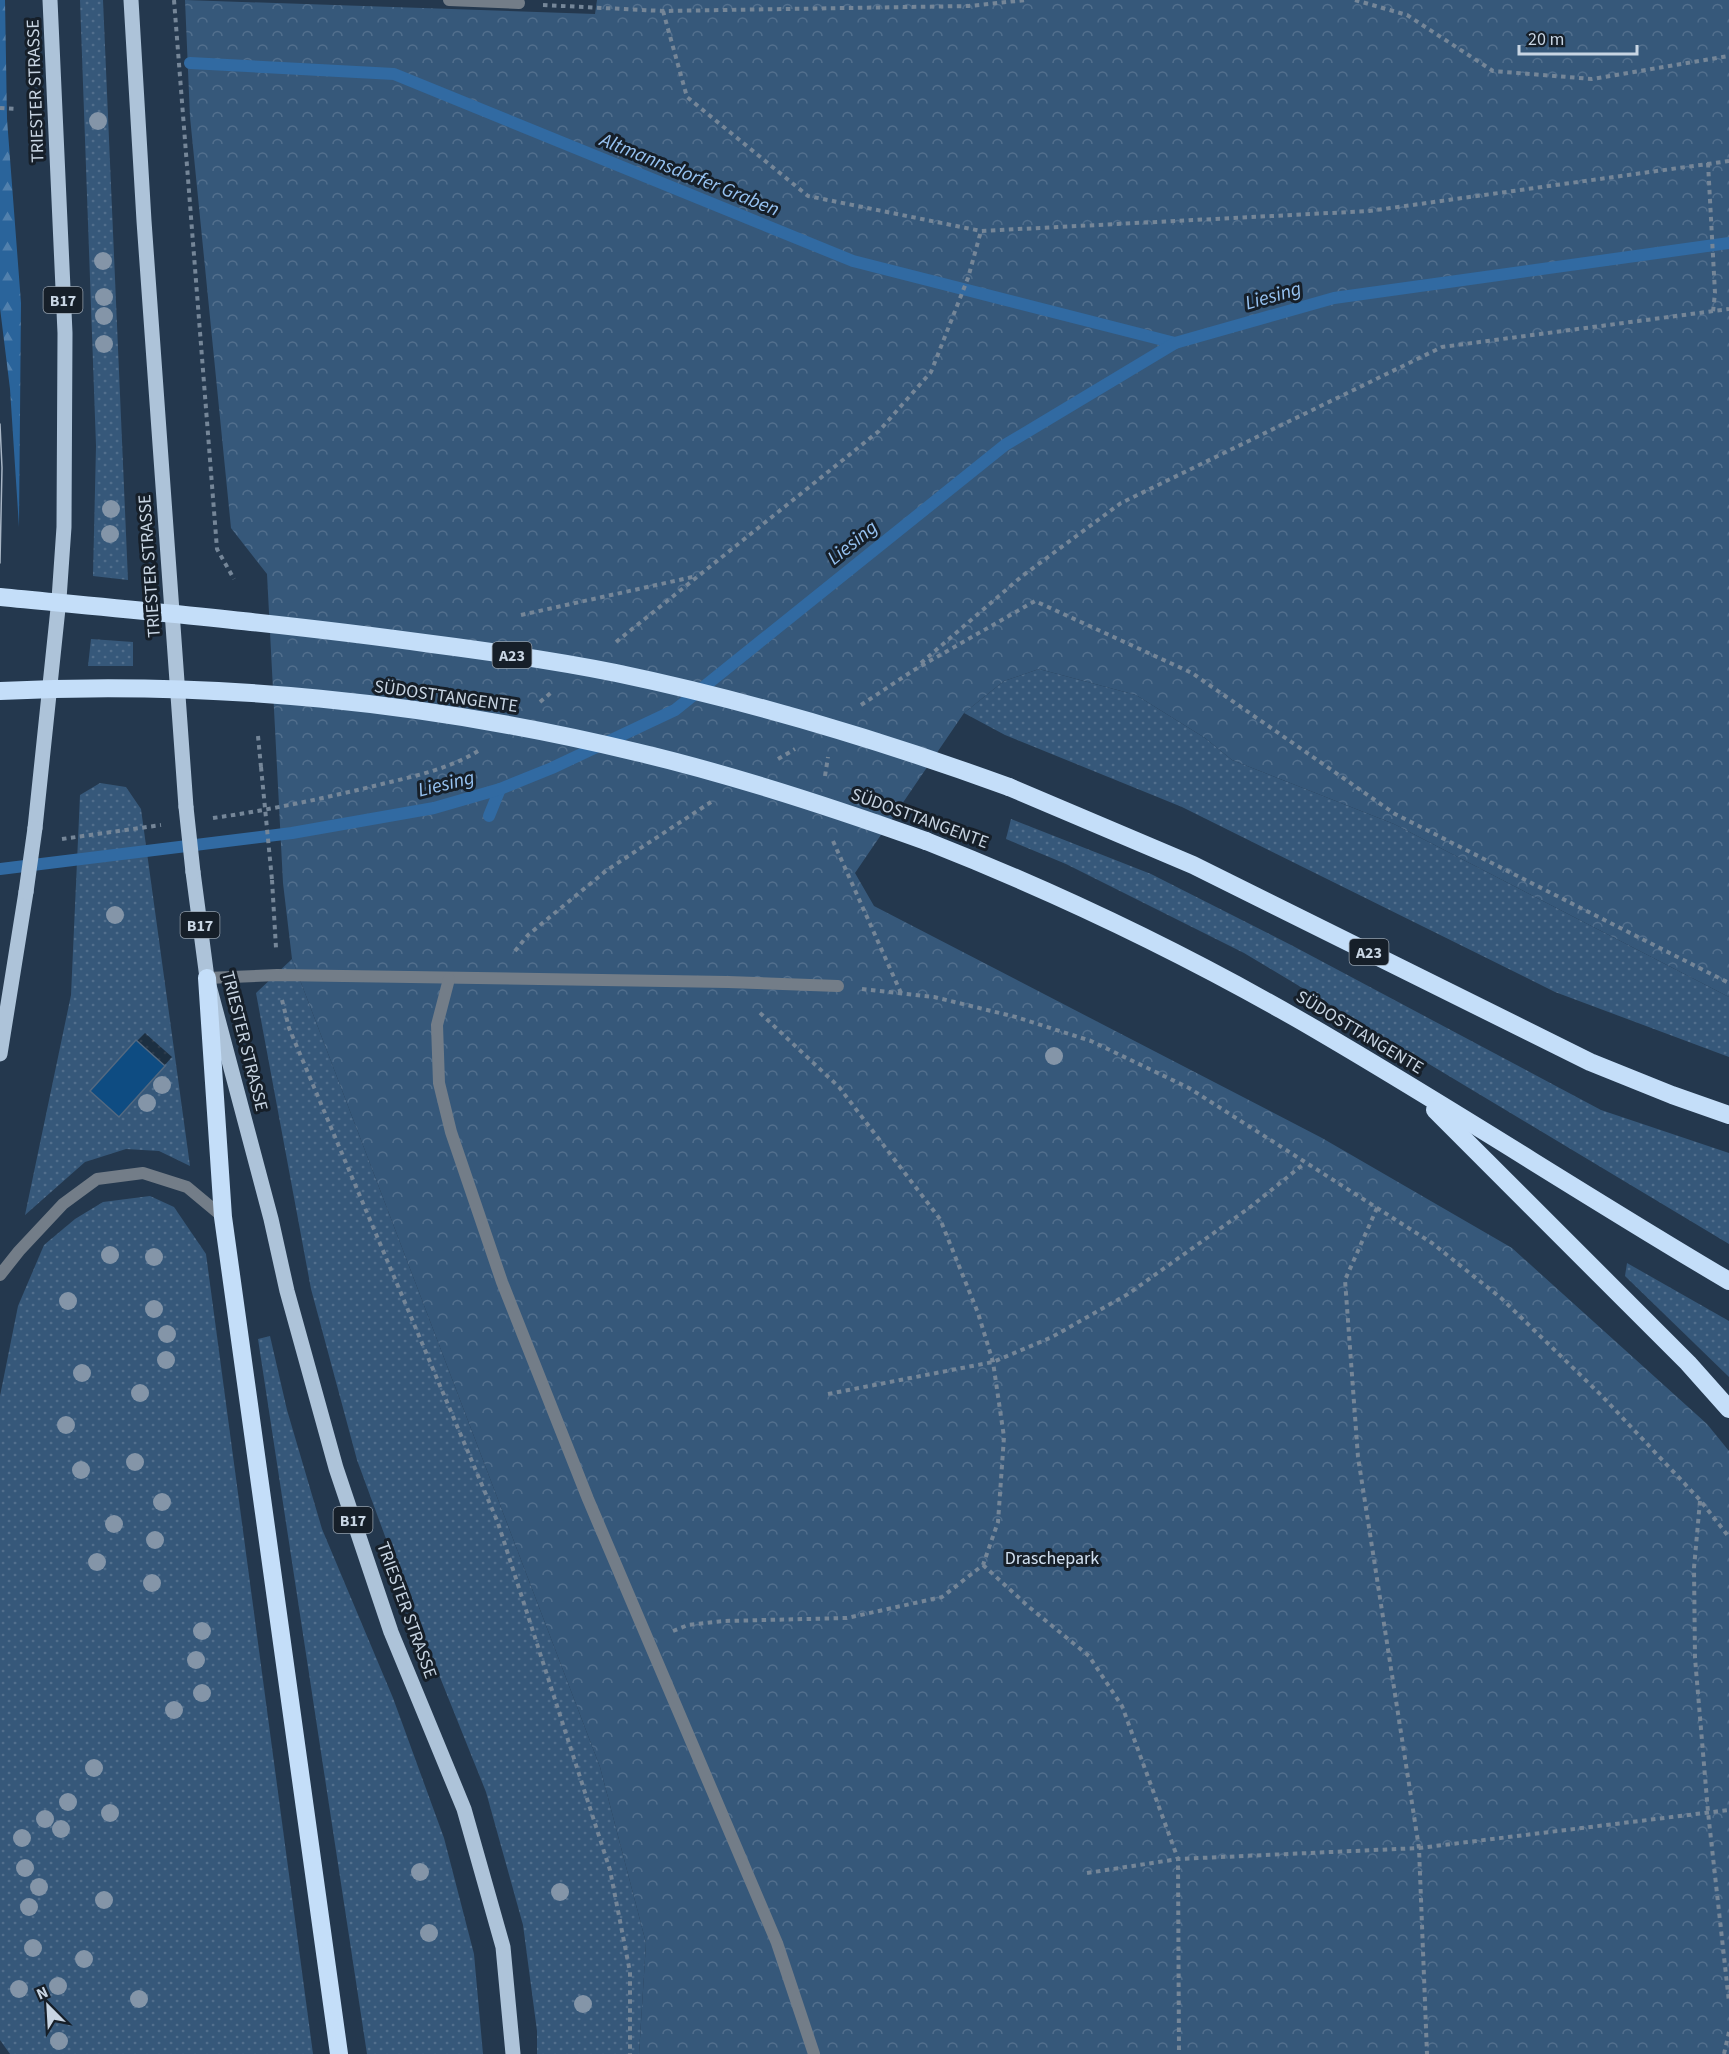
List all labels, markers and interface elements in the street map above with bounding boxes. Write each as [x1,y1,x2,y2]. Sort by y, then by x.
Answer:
scale bar [1519,18,1638,56]
street label: TRIESTER STRASSE [21,19,50,163]
text: 20 m [1528,27,1564,52]
water label: Altmannsdorfer Graben [594,125,783,224]
water label: Liesing [1242,275,1305,317]
road number: B17 [44,287,82,313]
street label: TRIESTER STRASSE [132,493,167,638]
water label: Liesing [821,514,884,572]
road number: A23 [492,642,532,668]
street label: SÜDOSTTANGENTE [372,674,519,719]
water label: Liesing [415,763,478,805]
street label: SÜDOSTTANGENTE [847,782,992,855]
road number: B17 [180,912,220,938]
road number: A23 [1350,939,1388,965]
street label: TRIESTER STRASSE [215,968,274,1114]
street label: SÜDOSTTANGENTE [1291,984,1428,1080]
road number: B17 [334,1507,372,1533]
street label: TRIESTER STRASSE [370,1538,443,1682]
park label: Draschepark [1005,1546,1099,1571]
north arrow [18,1976,78,2036]
text: N [33,1981,52,2005]

